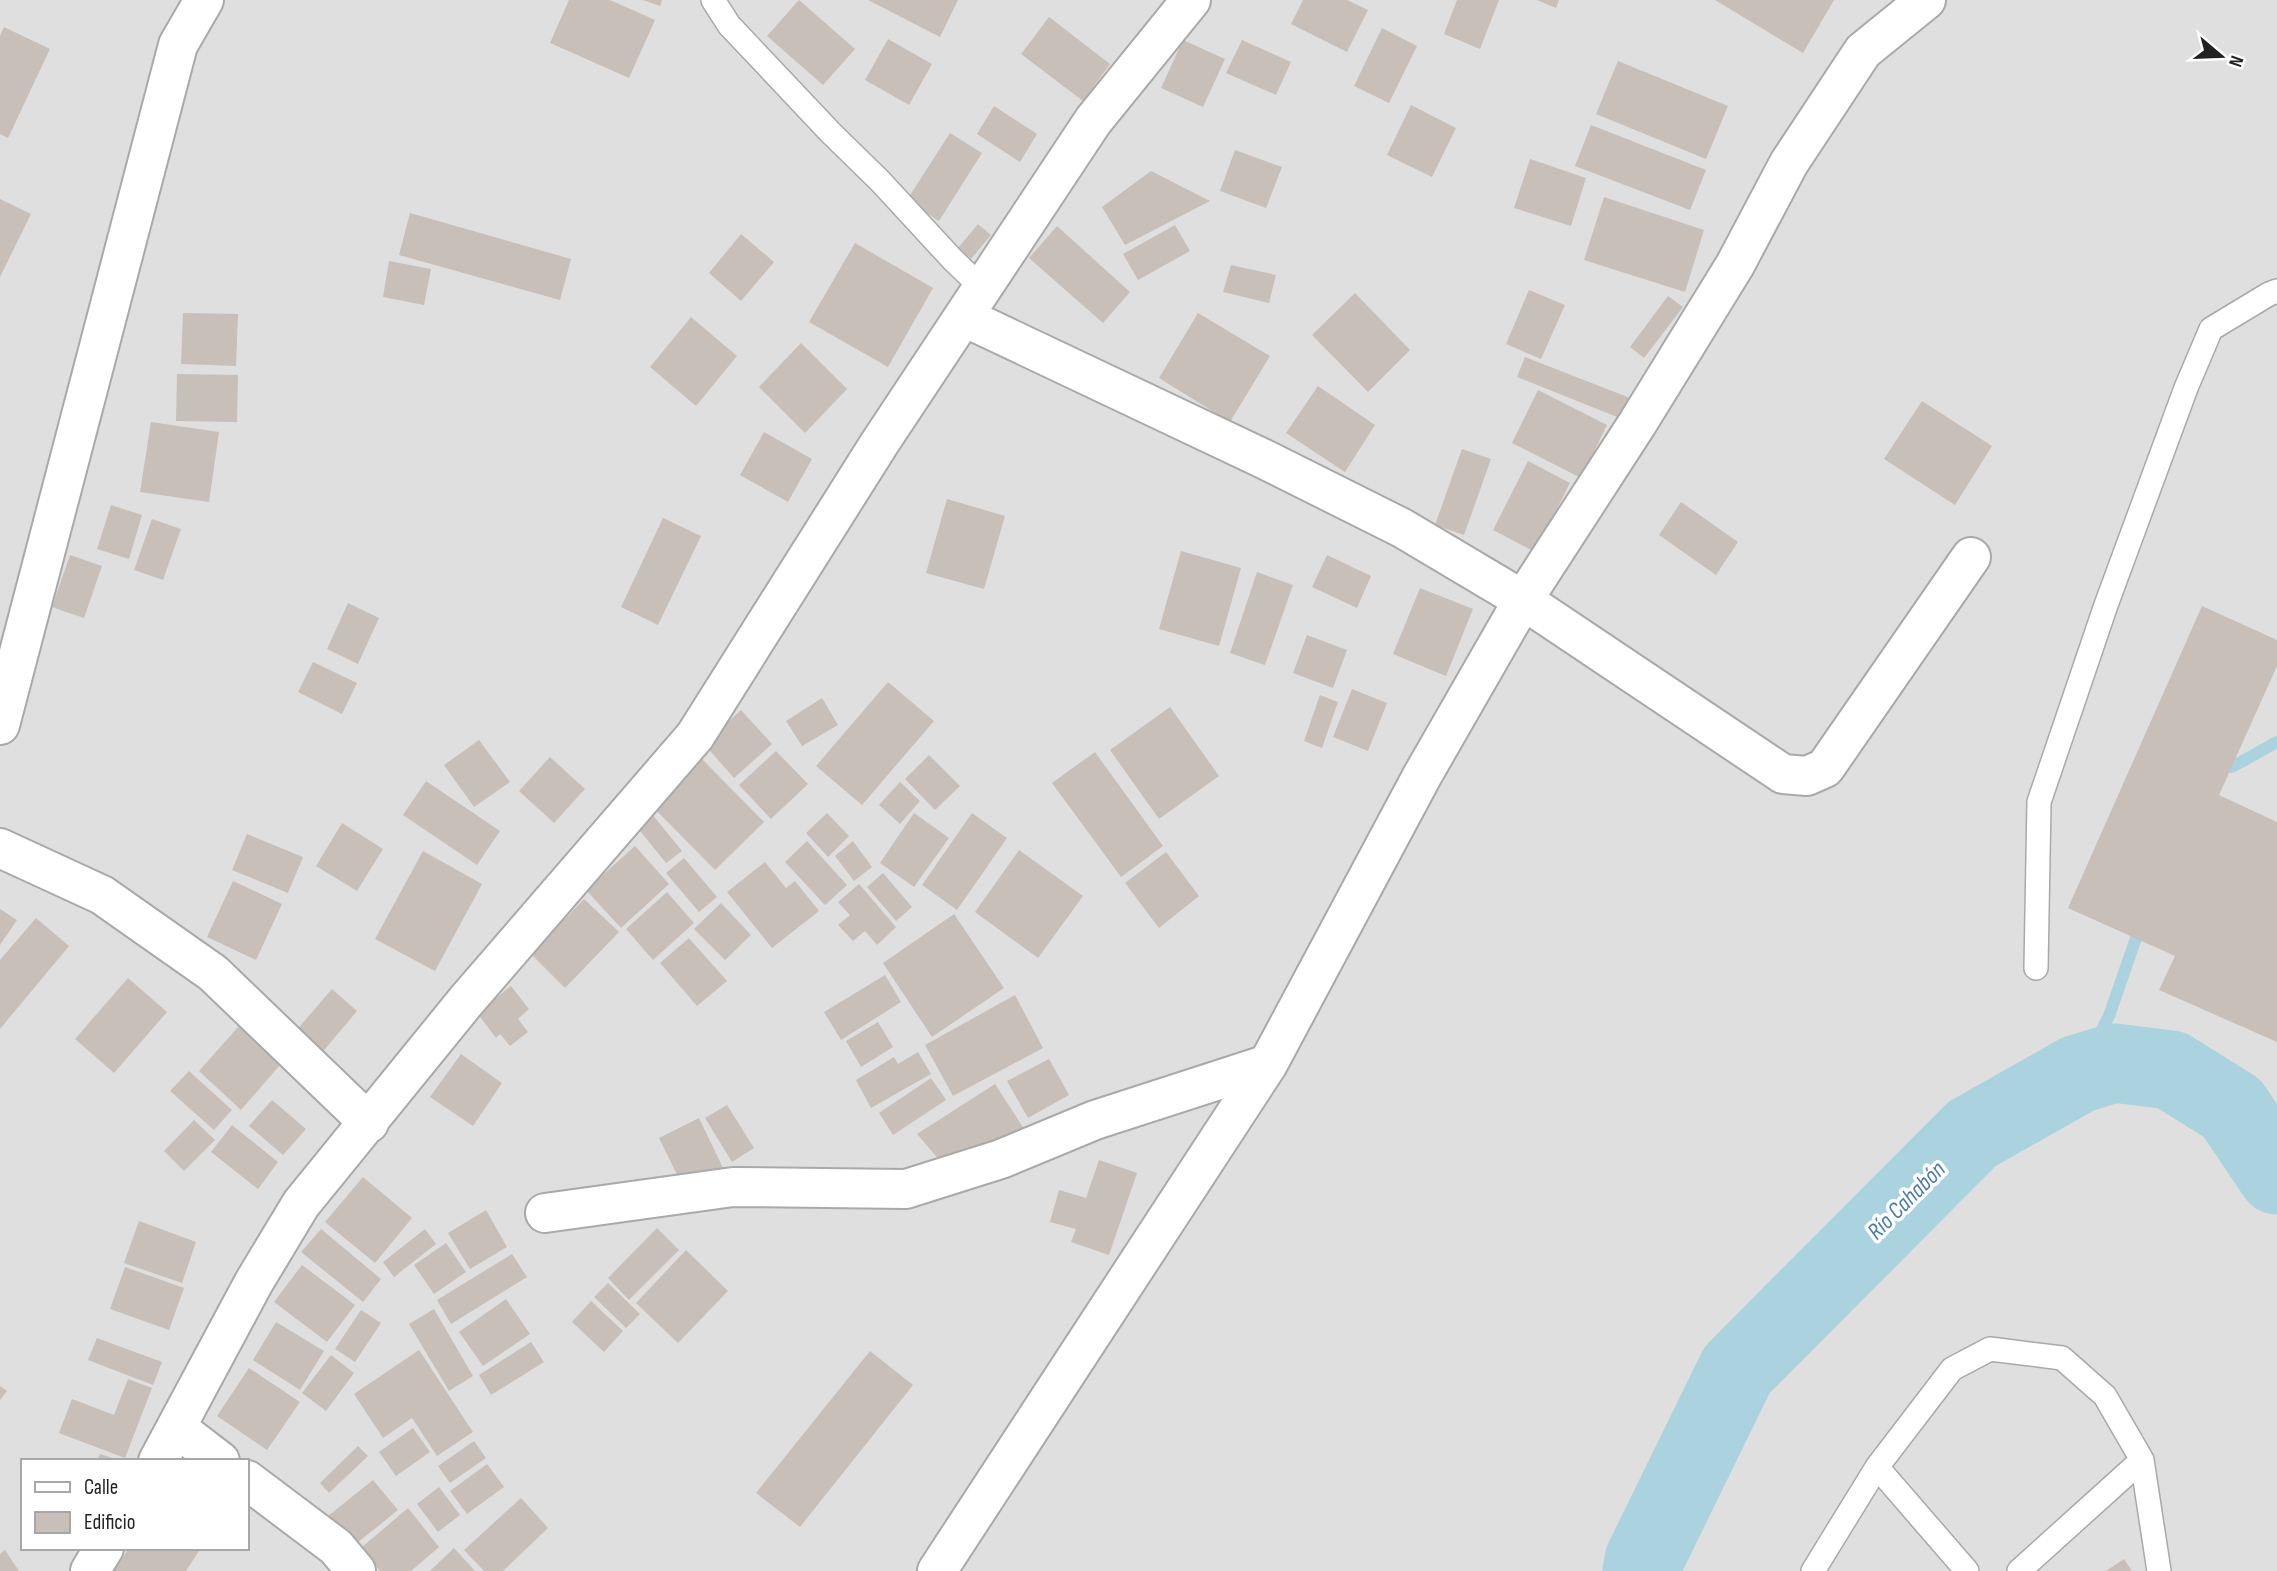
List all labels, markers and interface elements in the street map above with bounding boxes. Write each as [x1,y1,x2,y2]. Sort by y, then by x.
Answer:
north arrow [2186,21,2256,91]
text: N [2223,53,2248,70]
water label: Río Cahabón [1861,1155,1952,1246]
legend [21,1459,248,1550]
text: Calle [84,1475,118,1500]
text: Edificio [84,1510,135,1535]

